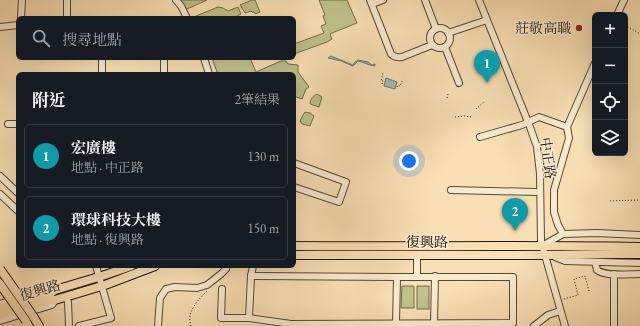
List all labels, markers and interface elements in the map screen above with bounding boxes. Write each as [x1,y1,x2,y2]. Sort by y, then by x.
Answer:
map controls [592,12,628,156]
button: + [592,12,628,48]
search box [16,16,296,60]
place label: 莊敬高職 [515,19,571,37]
marker: 莊敬高職 [574,23,584,33]
icon: search [30,27,52,49]
text: 搜尋地點 [62,30,122,49]
button: − [592,48,628,84]
pin: 1 [474,50,500,83]
button: locate [592,84,628,120]
text: 附近 [32,89,66,111]
text: 2筆結果 [235,91,280,108]
button: layers [592,120,628,156]
street label: 中正路 [536,136,560,180]
text: 宏廣樓 [71,138,116,157]
text: 1 [43,148,49,165]
text: 130 m [248,148,279,165]
your location [399,151,419,171]
text: 地點 · 中正路 [71,159,144,176]
pin: 2 [502,198,528,231]
text: 環球科技大樓 [71,210,161,229]
text: 2 [43,220,49,237]
text: 150 m [248,220,279,237]
text: 地點 · 復興路 [71,231,144,248]
street label: 復興路 [406,233,448,251]
street label: 復興路 [17,276,63,304]

